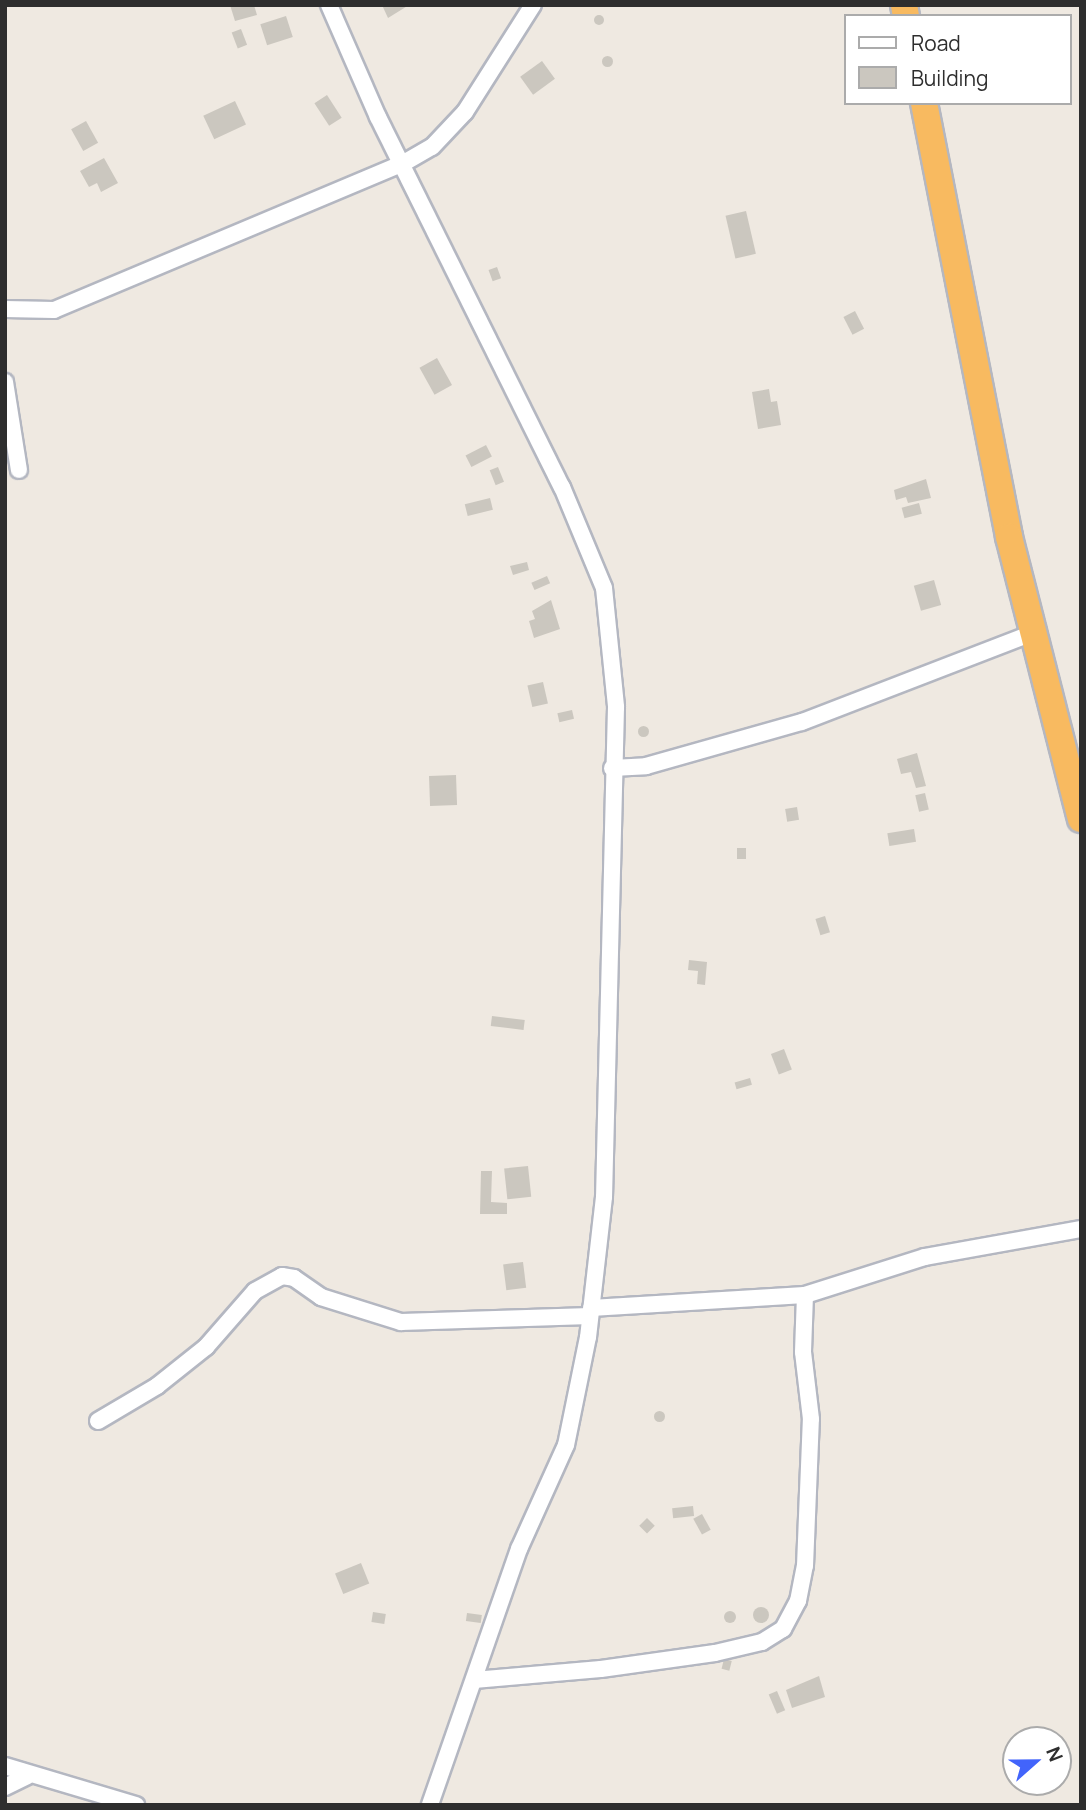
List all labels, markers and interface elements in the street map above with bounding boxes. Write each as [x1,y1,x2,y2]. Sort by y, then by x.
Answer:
legend [844,14,1072,105]
text: Road [911,29,961,57]
text: Building [911,64,988,92]
north arrow [1002,1726,1072,1796]
text: N [1040,1743,1069,1765]

